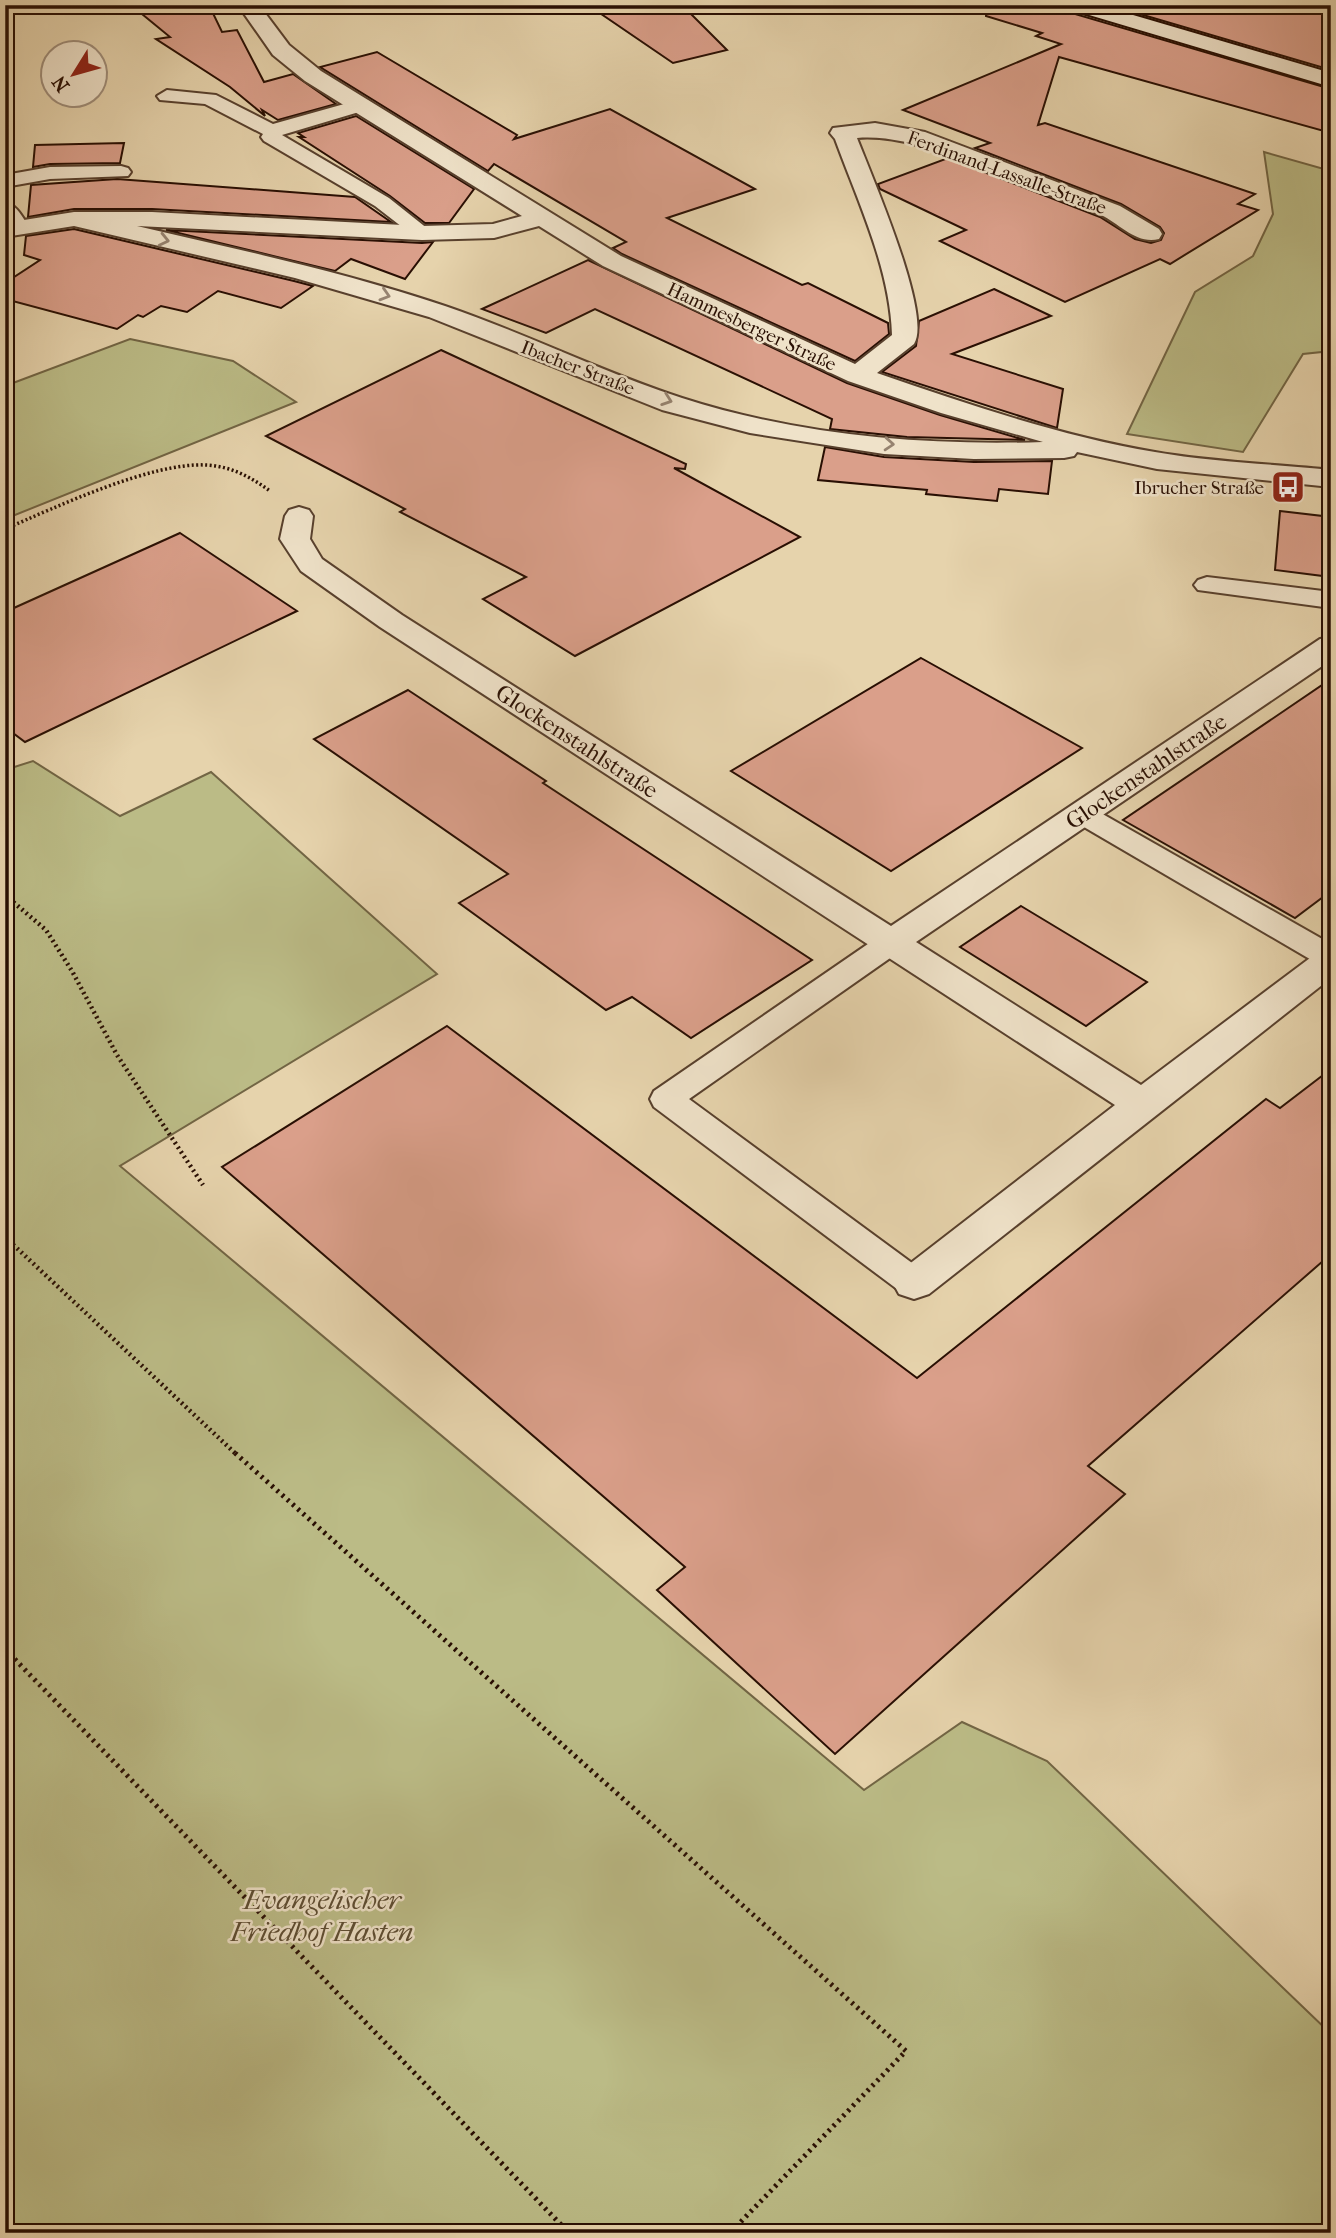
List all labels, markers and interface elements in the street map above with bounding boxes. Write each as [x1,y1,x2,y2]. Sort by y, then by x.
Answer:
north arrow [38,38,108,108]
text: N [48,71,74,96]
street label: Ferdinand-Lassalle-Straße [904,127,1109,219]
one-way arrow [158,232,170,247]
street label: Hammesberger Straße [664,278,840,376]
one-way arrow [379,287,391,302]
street label: Ibacher Straße [518,336,638,400]
one-way arrow [660,392,673,406]
one-way arrow [884,436,895,451]
bus stop icon: Ibrucher Straße [1269,468,1307,506]
place label: Ibrucher Straße [1134,477,1264,499]
street label: Glockenstahlstraße [490,679,663,804]
street label: Glockenstahlstraße [1061,708,1232,835]
park label: Evangelischer Friedhof Hasten [229,1883,414,1948]

